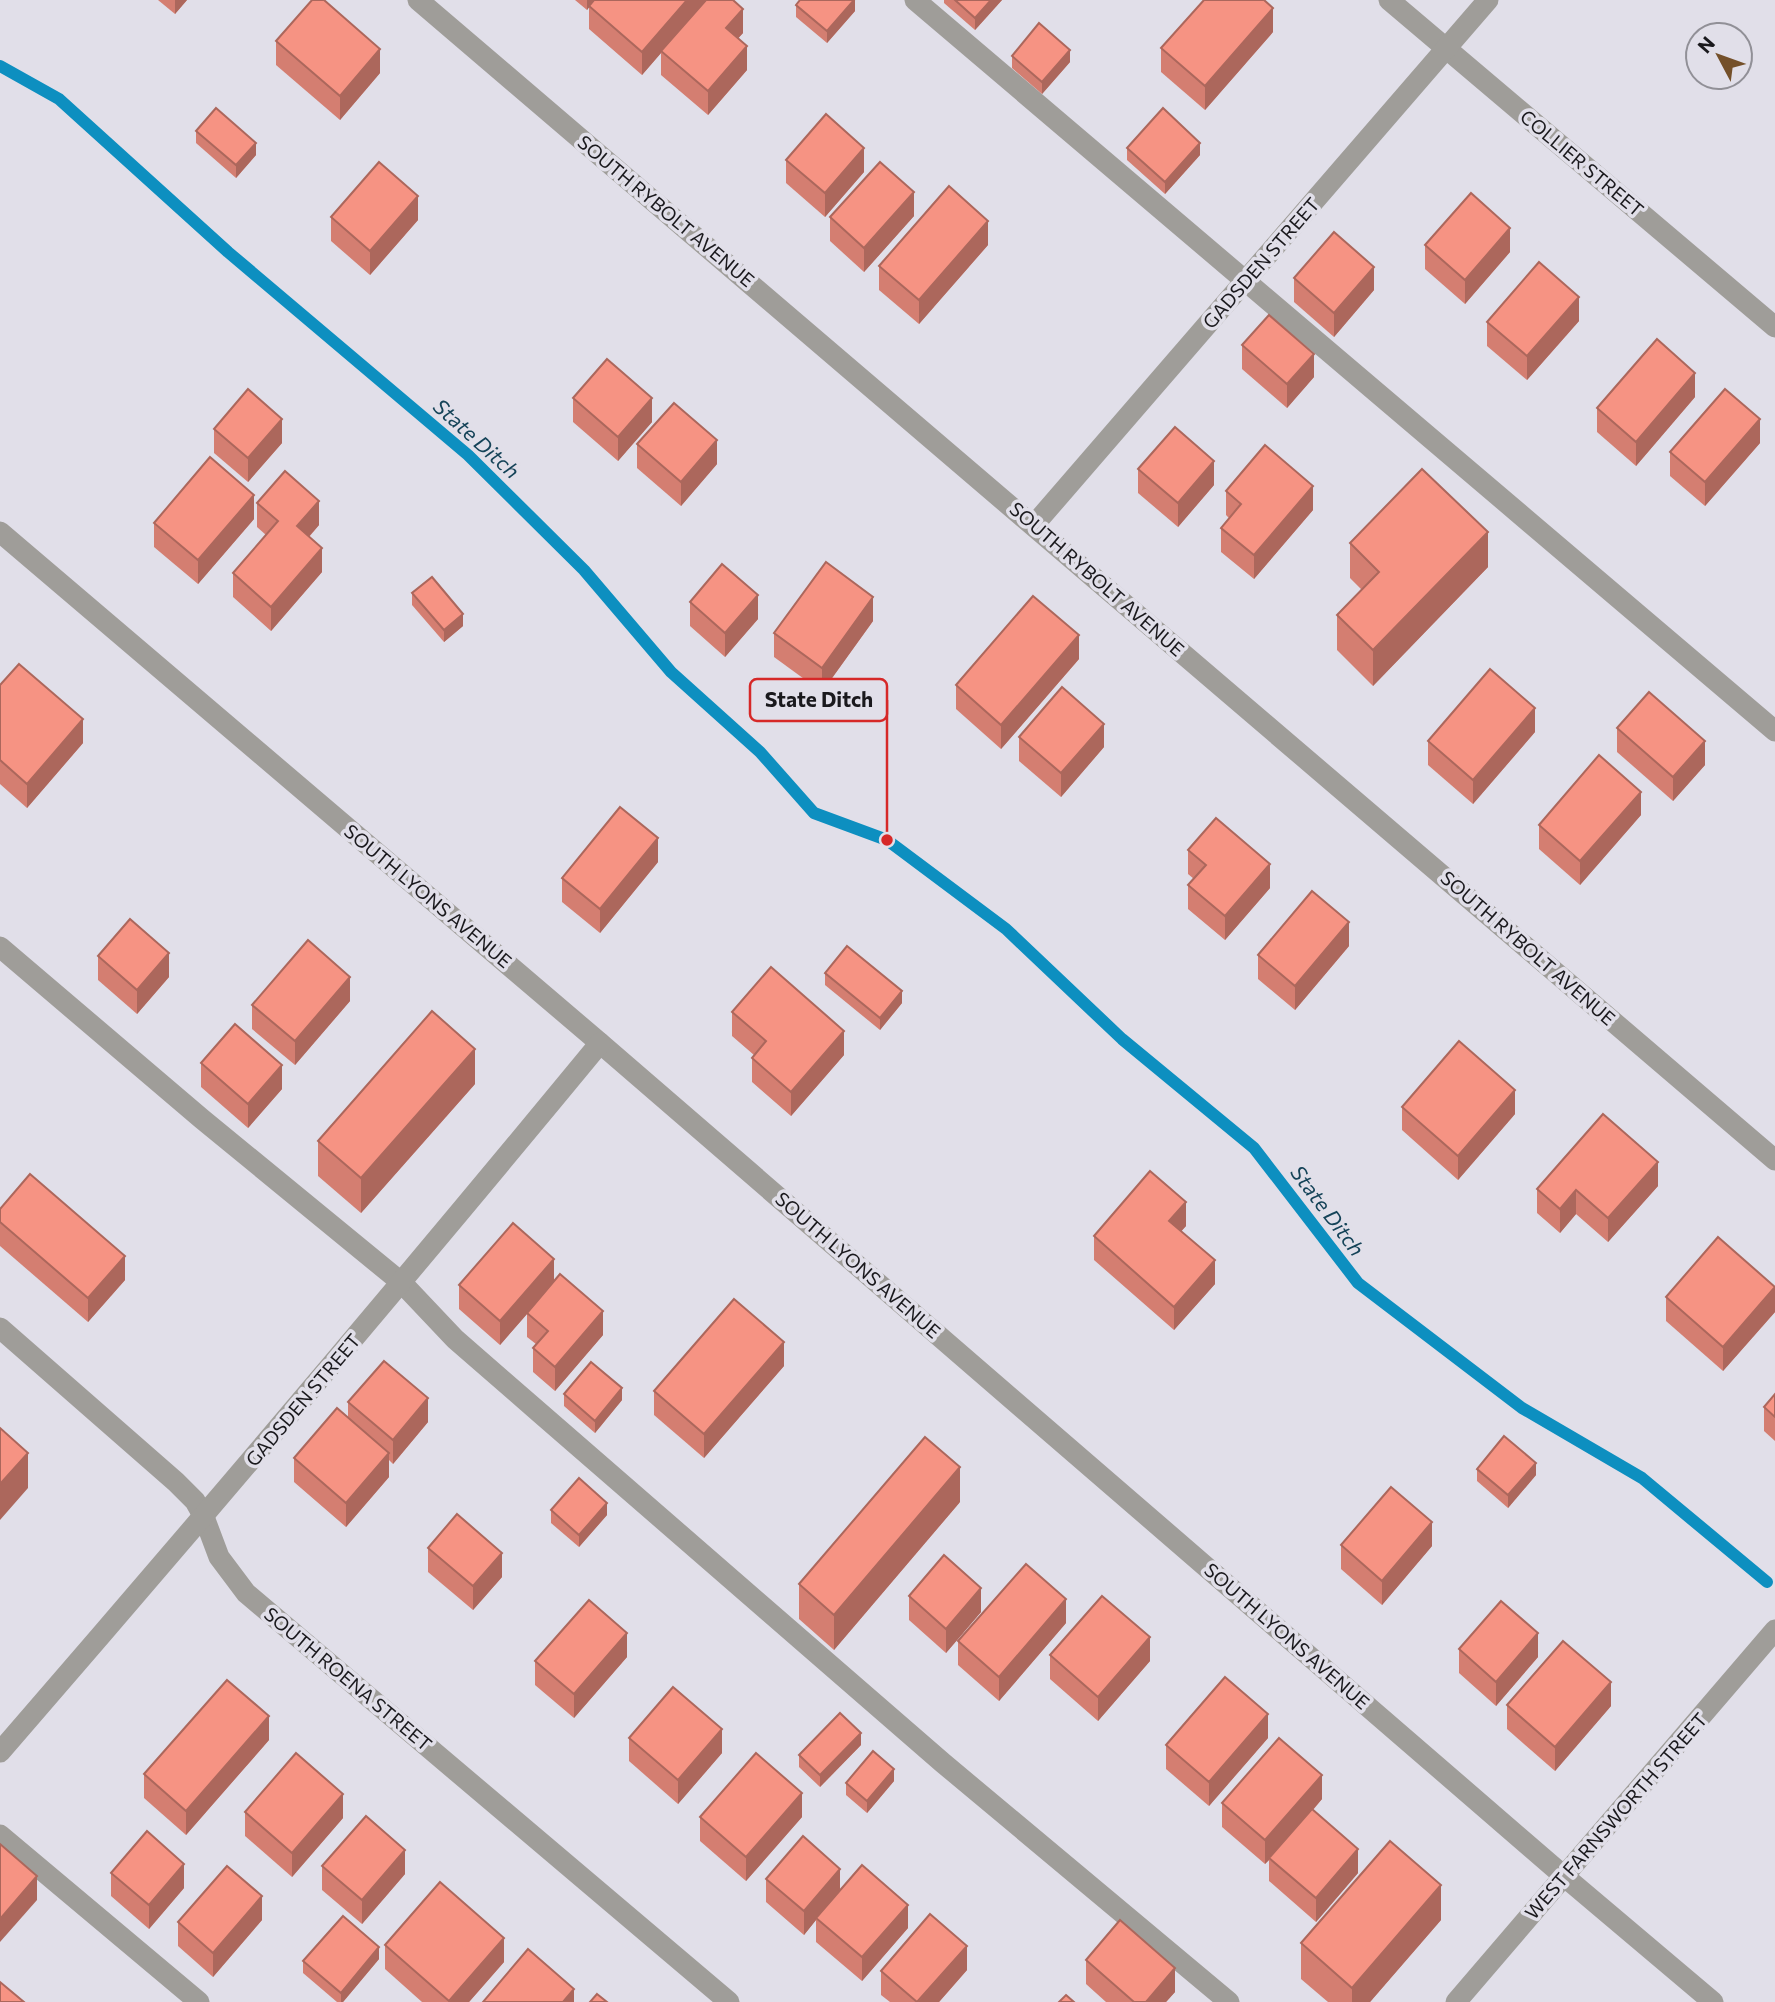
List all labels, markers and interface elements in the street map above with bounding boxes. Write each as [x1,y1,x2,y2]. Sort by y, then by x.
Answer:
north arrow [1684,21,1754,91]
text: N [1692,32,1719,57]
street label: COLLIER STREET [1516,104,1649,221]
street label: SOUTH RYBOLT AVENUE [573,130,759,291]
street label: GADSDEN STREET [1198,193,1324,333]
water label: State Ditch [429,393,525,483]
street label: SOUTH RYBOLT AVENUE [1005,497,1189,661]
callout: State Ditch [750,679,887,721]
text: State Ditch [765,686,873,711]
street label: SOUTH LYONS AVENUE [340,819,517,972]
street label: SOUTH RYBOLT AVENUE [1436,866,1620,1030]
water label: State Ditch [1286,1160,1370,1260]
street label: SOUTH LYONS AVENUE [771,1187,946,1343]
street label: GADSDEN STREET [240,1329,365,1471]
street label: SOUTH LYONS AVENUE [1200,1558,1375,1714]
street label: SOUTH ROENA STREET [260,1602,437,1755]
street label: WEST FARNSWORTH STREET [1520,1708,1712,1924]

